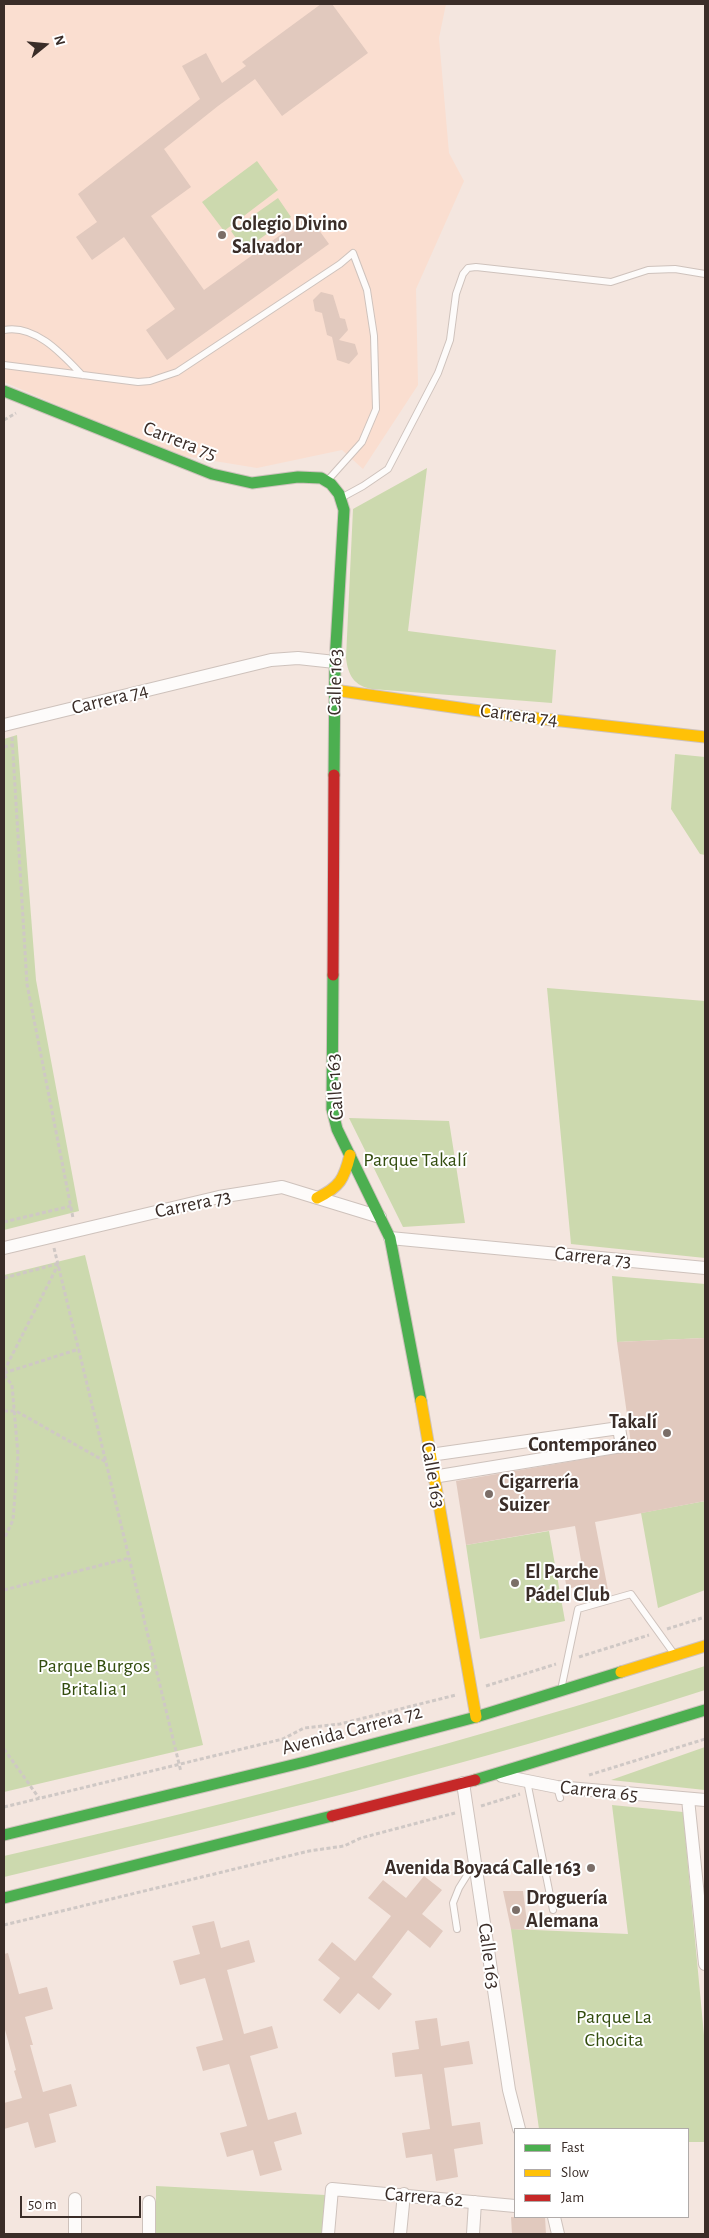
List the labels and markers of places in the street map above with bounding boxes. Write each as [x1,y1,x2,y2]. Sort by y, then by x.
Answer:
place label: Colegio Divino Salvador [232,212,347,259]
marker: Colegio Divino Salvador [216,229,228,241]
place label: Takalí Contemporáneo [528,1410,657,1457]
marker: Takalí Contemporáneo [661,1427,673,1439]
place label: Cigarrería Suizer [499,1470,579,1517]
marker: Cigarrería Suizer [483,1488,495,1500]
place label: El Parche Pádel Club [525,1560,610,1607]
marker: El Parche Pádel Club [509,1577,521,1589]
place label: Avenida Boyacá Calle 163 [384,1856,581,1880]
marker: Avenida Boyacá Calle 163 [585,1862,597,1874]
place label: Droguería Alemana [526,1886,608,1933]
marker: Droguería Alemana [510,1904,522,1916]

